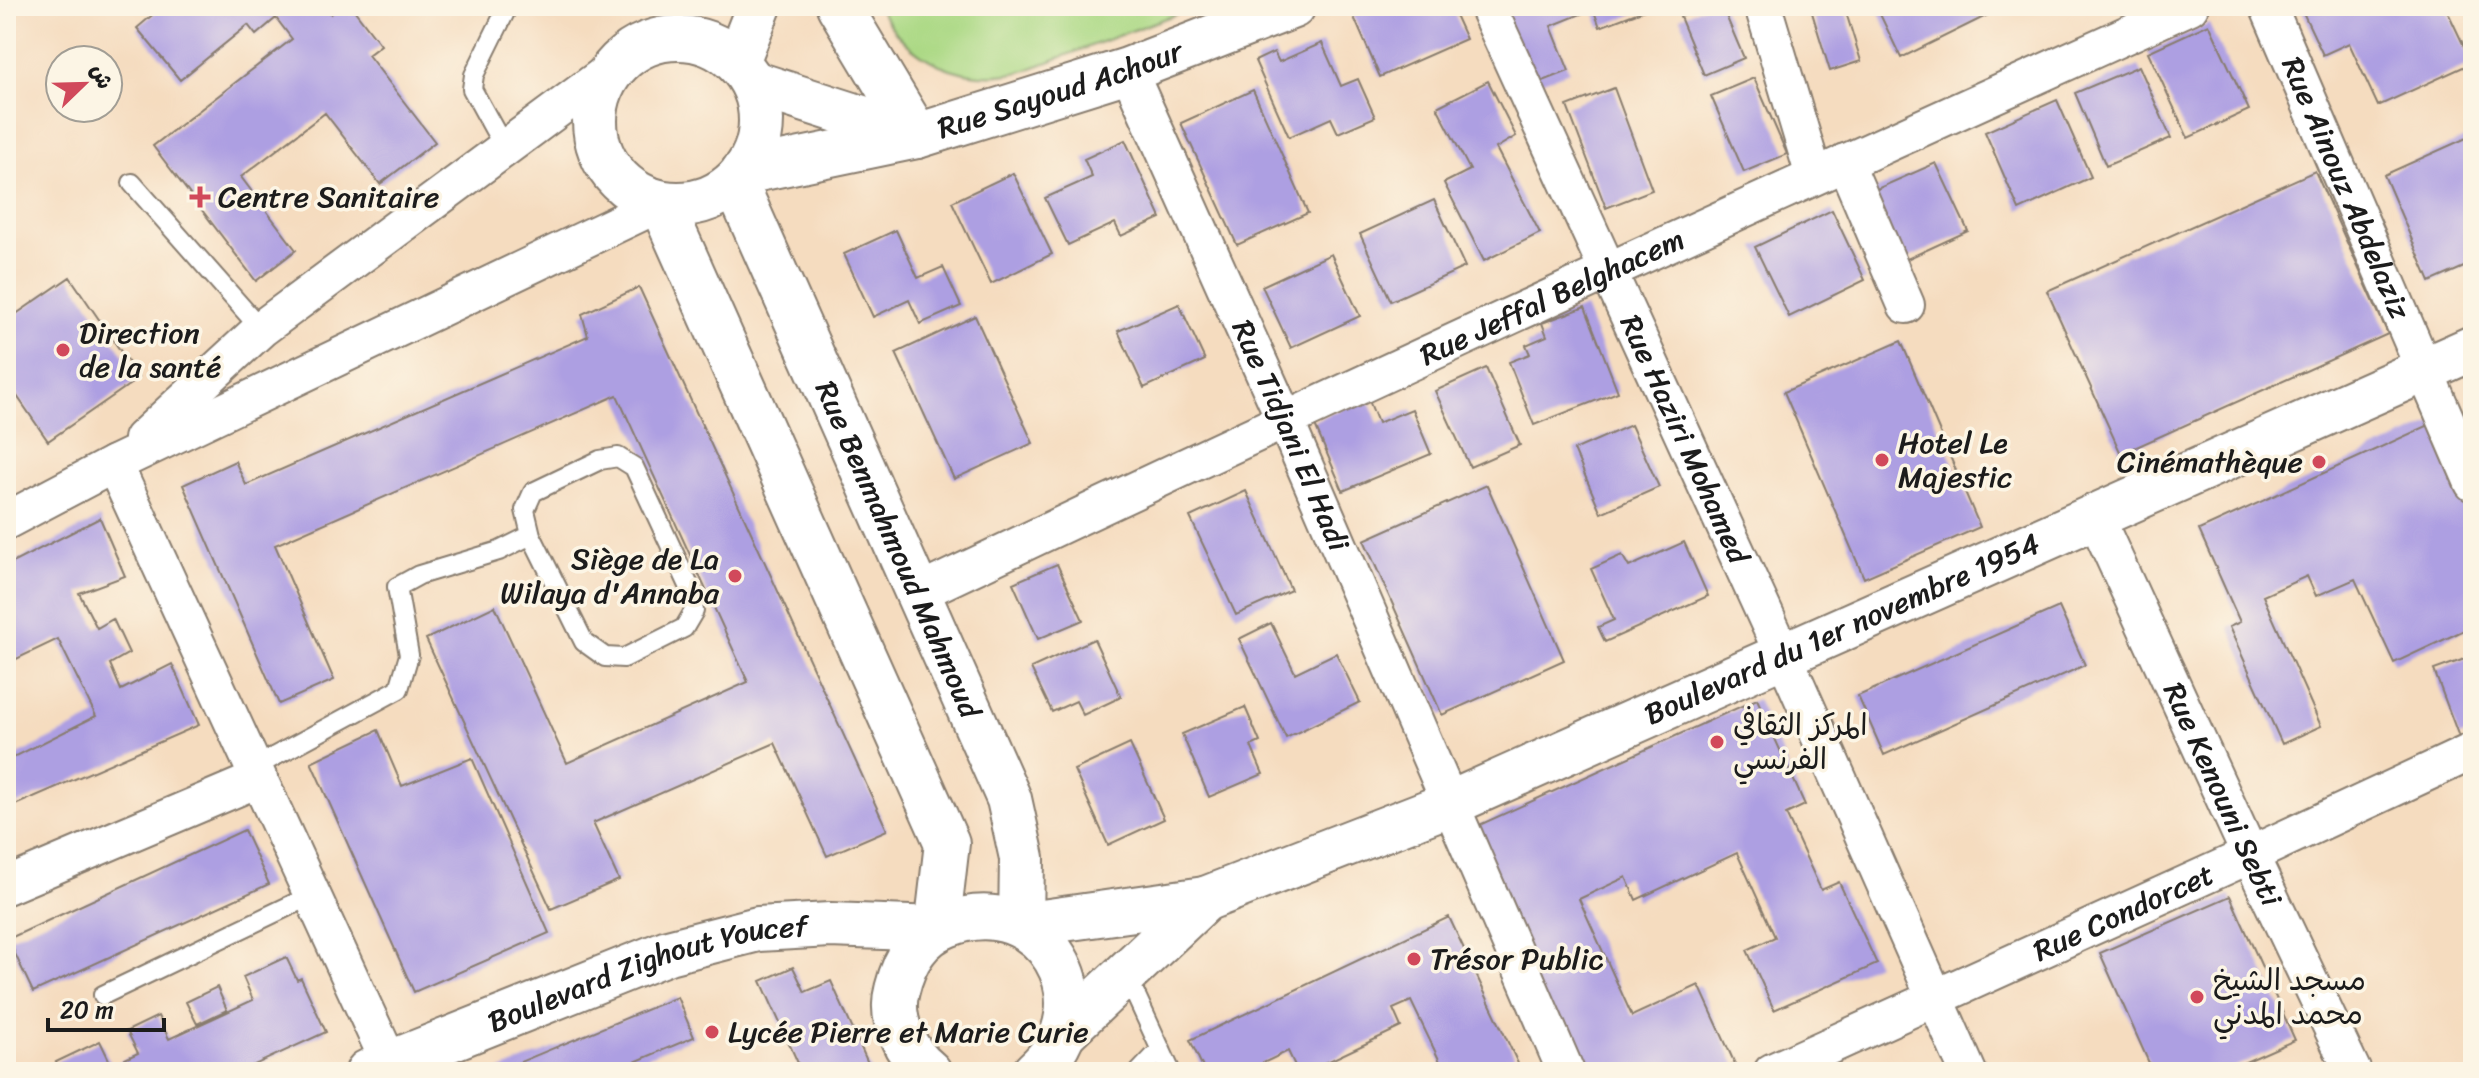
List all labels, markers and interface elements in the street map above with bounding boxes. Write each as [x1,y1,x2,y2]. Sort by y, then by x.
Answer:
street label: Rue Sayoud Achour [930,24,1193,155]
north arrow [44,44,124,124]
street label: Rue Ainouz Abdelaziz [2266,48,2427,329]
text: ش [79,58,125,95]
place label: Centre Sanitaire [218,170,439,224]
marker: Centre Sanitaire [189,186,211,208]
street label: Rue Jeffal Belghacem [1410,212,1694,381]
street label: Rue Haziri Mohamed [1604,305,1766,575]
place label: Direction de la santé [79,306,222,394]
street label: Rue Tidjani El Hadi [1216,311,1366,561]
marker: Direction de la santé [54,341,72,359]
street label: Rue Benmahmoud Mahmoud [799,372,998,729]
place label: Hotel Le Majestic [1898,416,2012,504]
place label: Cinémathèque [2117,435,2303,489]
marker: Hotel Le Majestic [1873,451,1891,469]
marker: Cinémathèque [2310,453,2328,471]
street label: Boulevard du 1er novembre 1954 [1635,517,2049,741]
place label: Siège de La Wilaya d'Annaba [500,532,720,620]
marker: Siège de La Wilaya d'Annaba [726,567,744,585]
street label: Rue Kenouni Sebti [2147,673,2298,917]
place label: المركز الثقافي الفرنسي [1733,698,1868,786]
marker: المركز الثقافي الفرنسي [1708,733,1726,751]
street label: Rue Condorcet [2024,848,2223,977]
street label: Boulevard Zighout Youcef [479,899,812,1049]
place label: Trésor Public [1430,932,1603,986]
marker: Trésor Public [1405,950,1423,968]
place label: مسجد الشيخ محمد المدني [2213,953,2366,1041]
scale bar [48,982,164,1032]
marker: مسجد الشيخ محمد المدني [2188,988,2206,1006]
text: 20 m [60,989,114,1031]
place label: Lycée Pierre et Marie Curie [728,1005,1089,1059]
marker: Lycée Pierre et Marie Curie [703,1023,721,1041]

